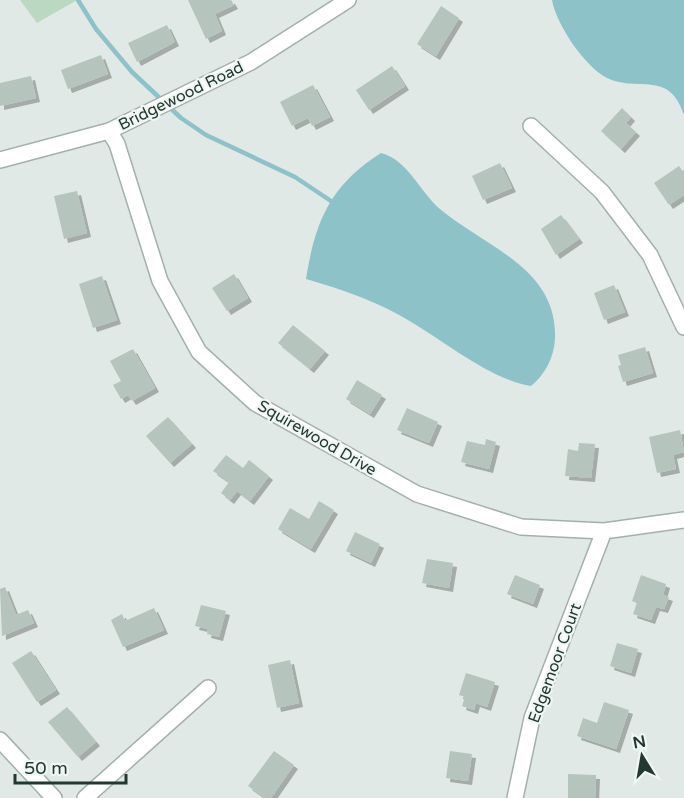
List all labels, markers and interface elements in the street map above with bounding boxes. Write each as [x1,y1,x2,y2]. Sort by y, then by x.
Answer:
street label: Bridgewood Road [115,57,247,135]
street label: Squirewood Drive [254,396,380,480]
street label: Edgemoor Court [524,600,586,726]
north arrow [612,726,672,786]
text: N [631,731,648,753]
scale bar [15,747,126,785]
text: 50 m [24,757,68,779]

